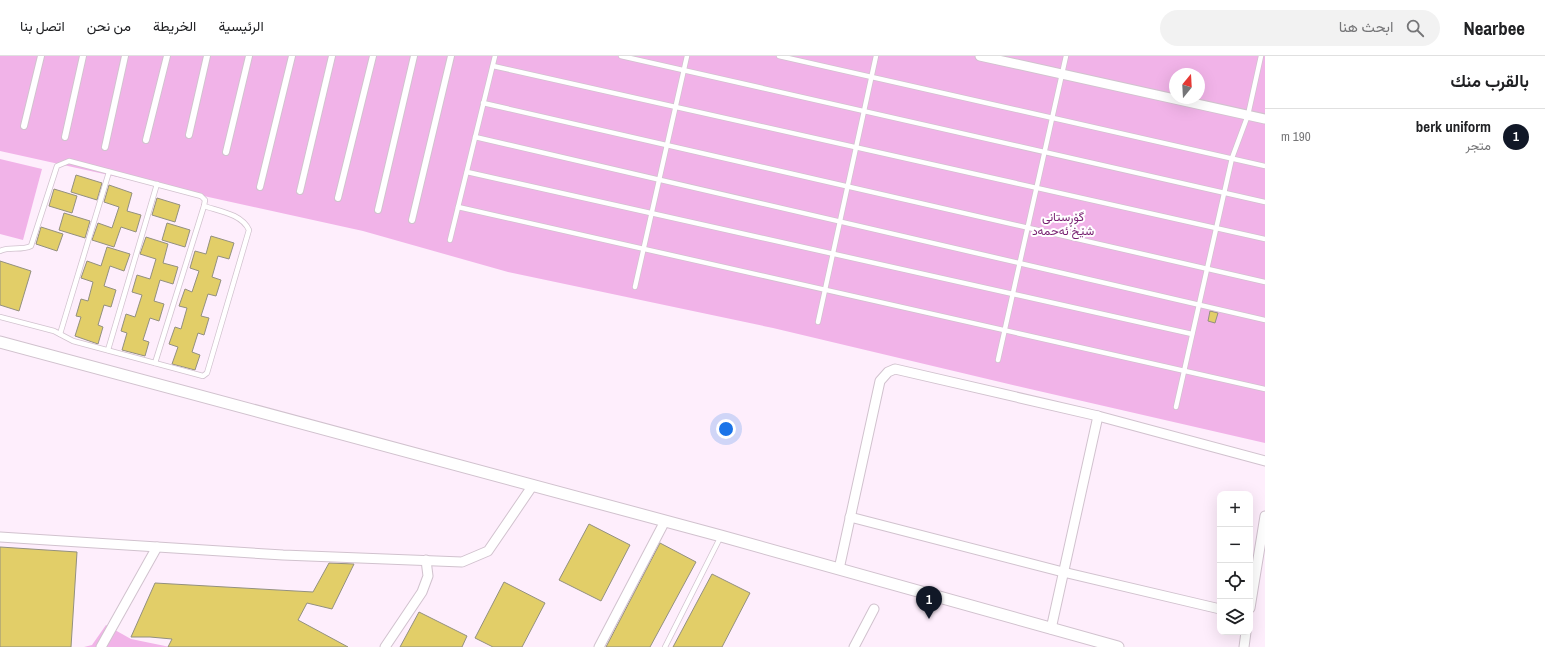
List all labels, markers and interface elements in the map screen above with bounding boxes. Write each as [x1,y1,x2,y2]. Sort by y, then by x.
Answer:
search box [1160,10,1440,46]
text: Nearbee [1464,15,1525,41]
text: ابحث هنا [1339,16,1394,37]
text: اتصل بنا [20,17,65,35]
text: من نحن [87,17,131,35]
text: الخريطة [153,17,196,35]
text: الرئيسية [218,17,264,35]
icon: search [1404,17,1426,39]
north arrow [1169,68,1205,104]
text: بالقرب منك [1450,69,1529,92]
text: berk uniform [1416,116,1491,137]
text: 190 m [1281,128,1311,145]
text: 1 [1513,128,1519,145]
text: متجر [1466,137,1491,154]
park label: گۆڕستانی شێخ ئەحمەد [1032,209,1094,240]
your location [716,419,736,439]
map controls [1217,491,1253,635]
button: + [1217,491,1253,527]
button: − [1217,527,1253,563]
button: locate [1217,563,1253,599]
pin: 1 [916,586,942,619]
button: layers [1217,599,1253,635]

